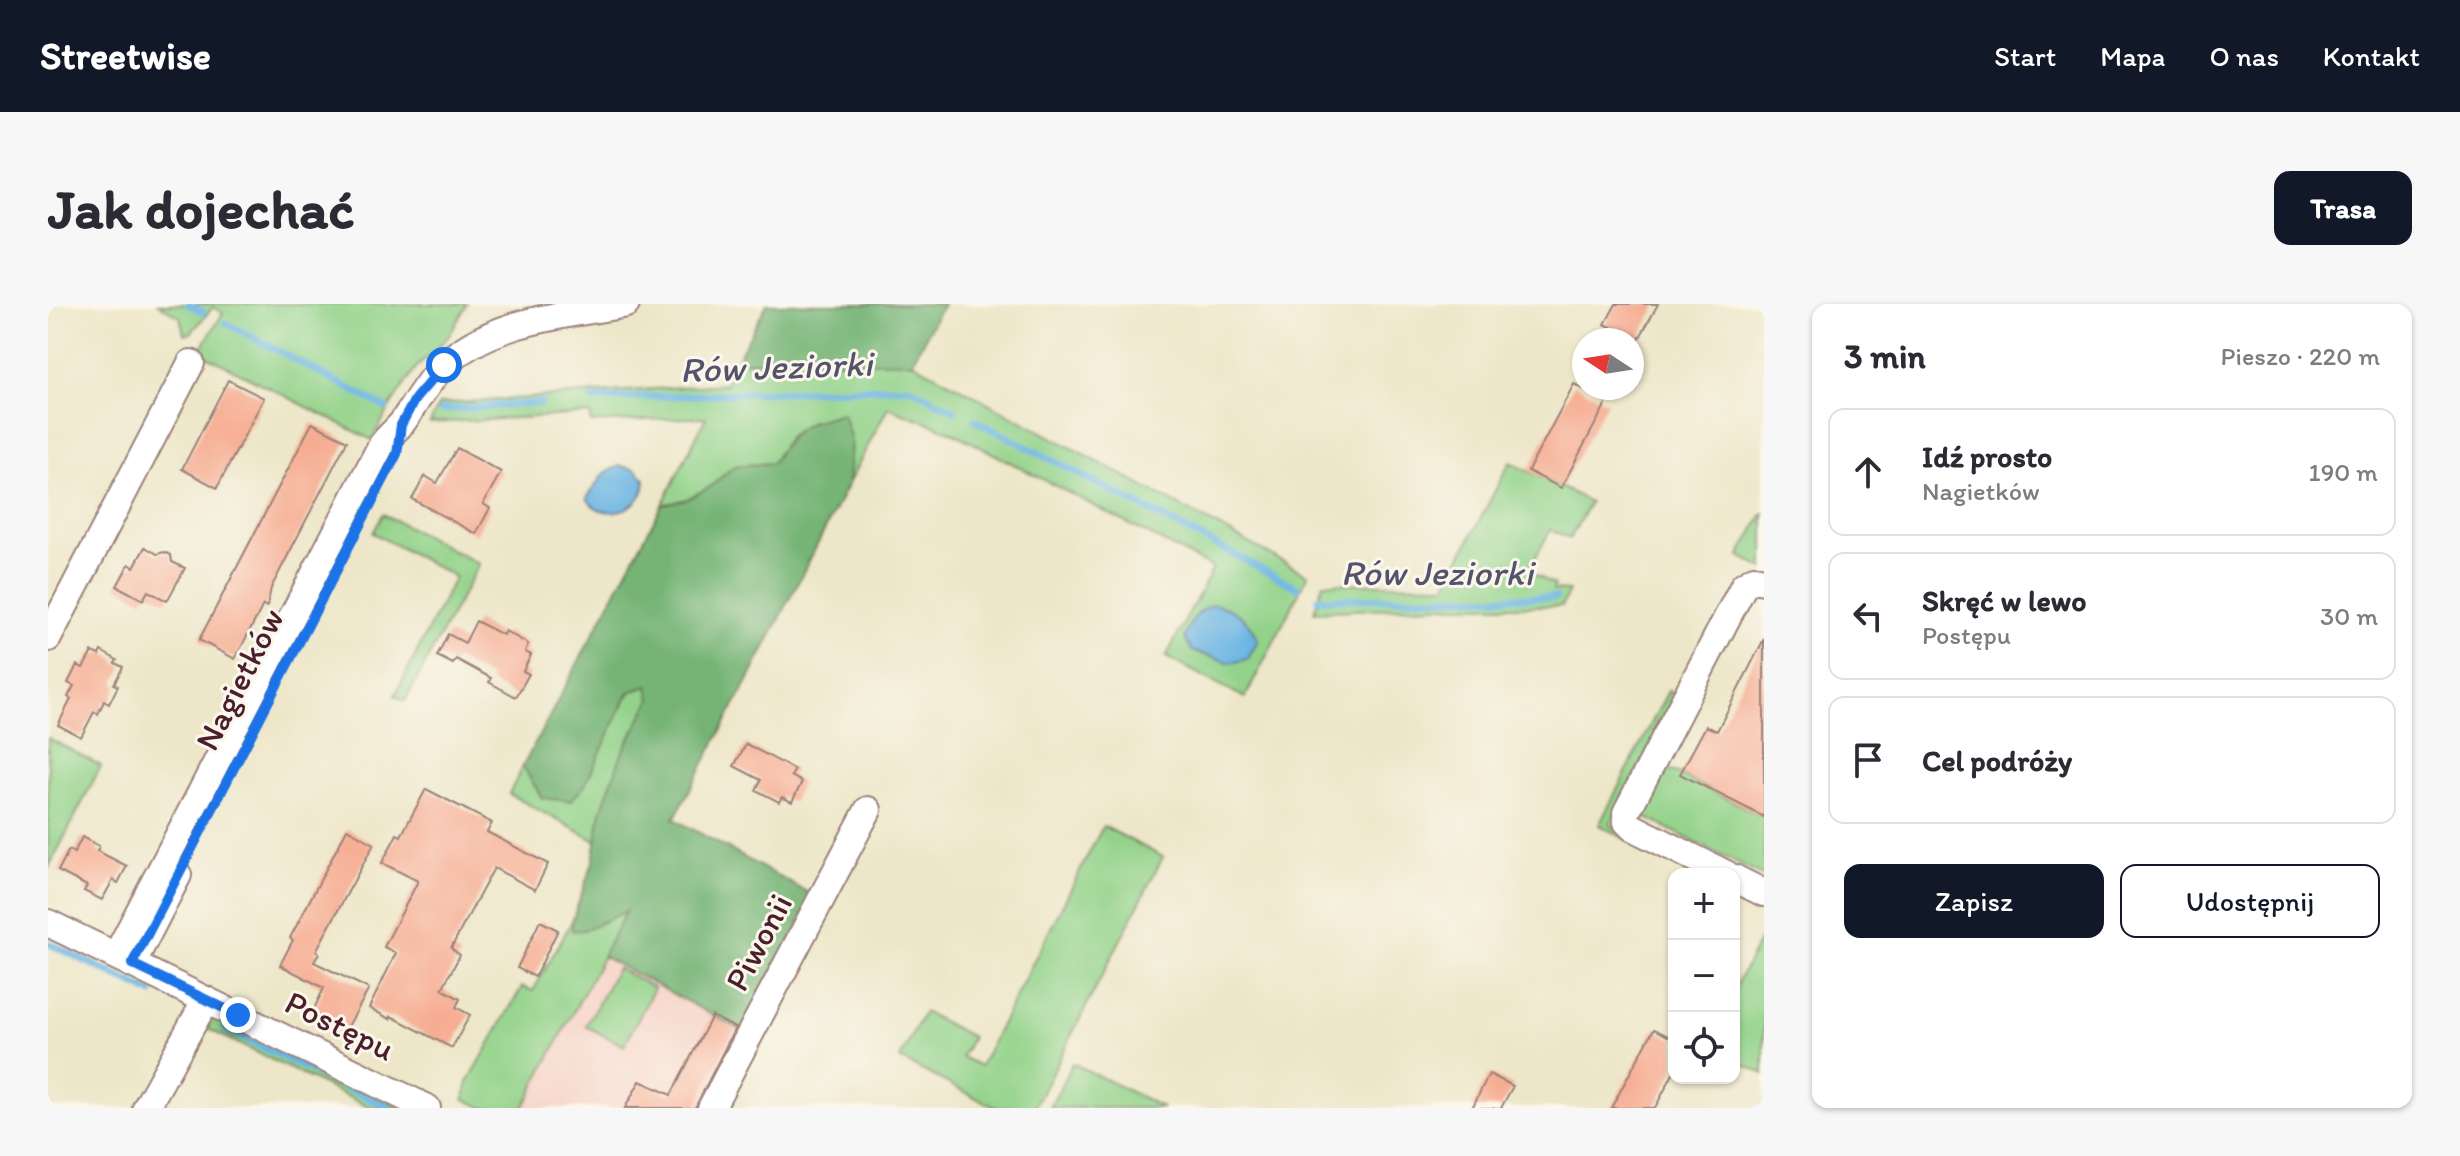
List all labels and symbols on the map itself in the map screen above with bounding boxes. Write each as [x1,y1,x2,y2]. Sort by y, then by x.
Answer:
north arrow [1572,328,1644,400]
water label: Rów Jeziorki [679,342,877,391]
route start [426,347,462,383]
water label: Rów Jeziorki [1341,551,1537,594]
street label: Nagietków [186,601,293,757]
street label: Piwonii [716,887,801,998]
street label: Postępu [278,982,401,1069]
route end [220,997,256,1033]

